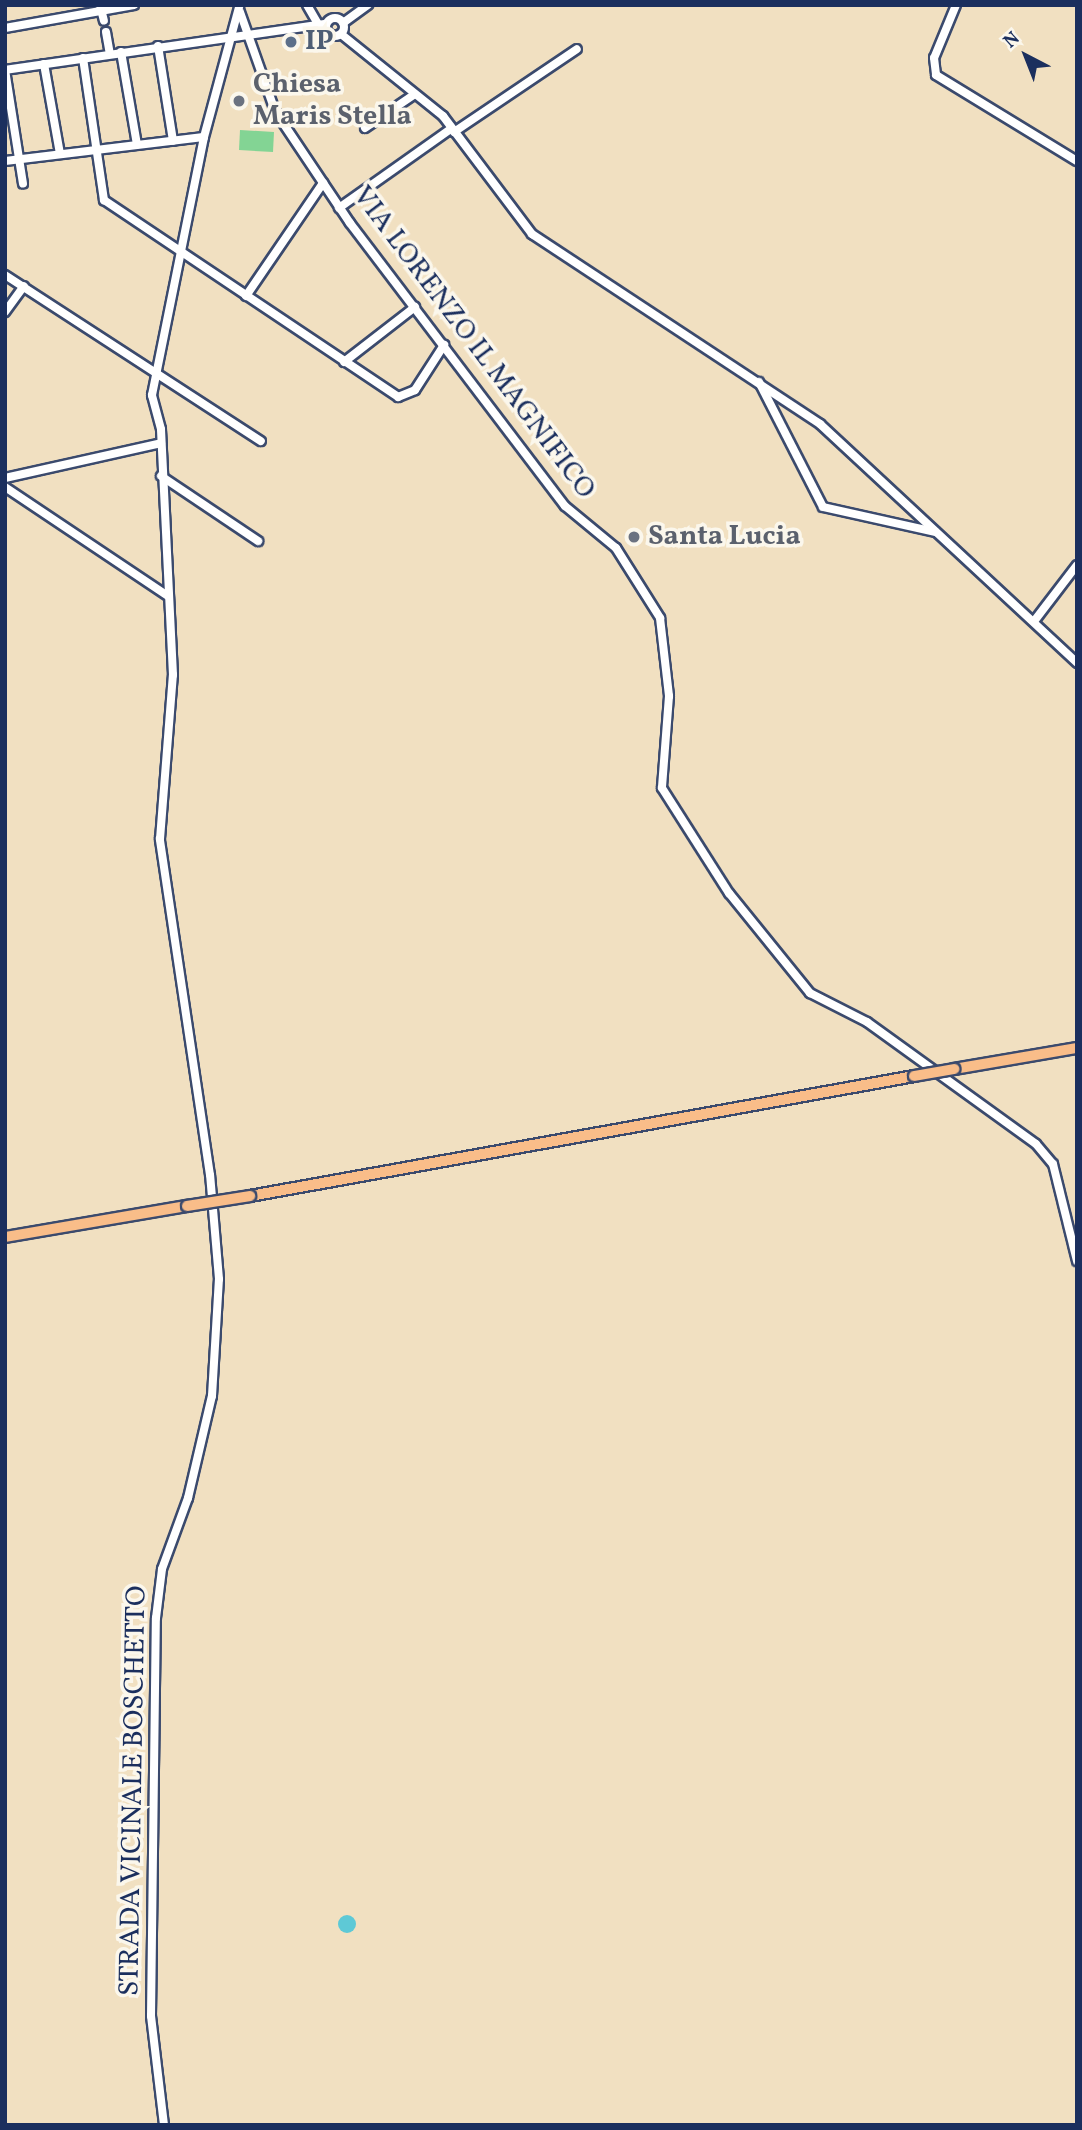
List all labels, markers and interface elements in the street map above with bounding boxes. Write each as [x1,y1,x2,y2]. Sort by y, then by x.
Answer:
north arrow [991,21,1061,91]
place label: IP [305,25,334,59]
text: N [998,26,1026,55]
marker: IP [283,34,299,50]
place label: Chiesa Maris Stella [253,68,412,134]
marker: Chiesa Maris Stella [231,93,247,109]
street label: VIA LORENZO IL MAGNIFICO [345,180,601,506]
place label: Santa Lucia [648,520,801,554]
marker: Santa Lucia [626,529,642,545]
street label: STRADA VICINALE BOSCHETTO [114,1585,154,1997]

